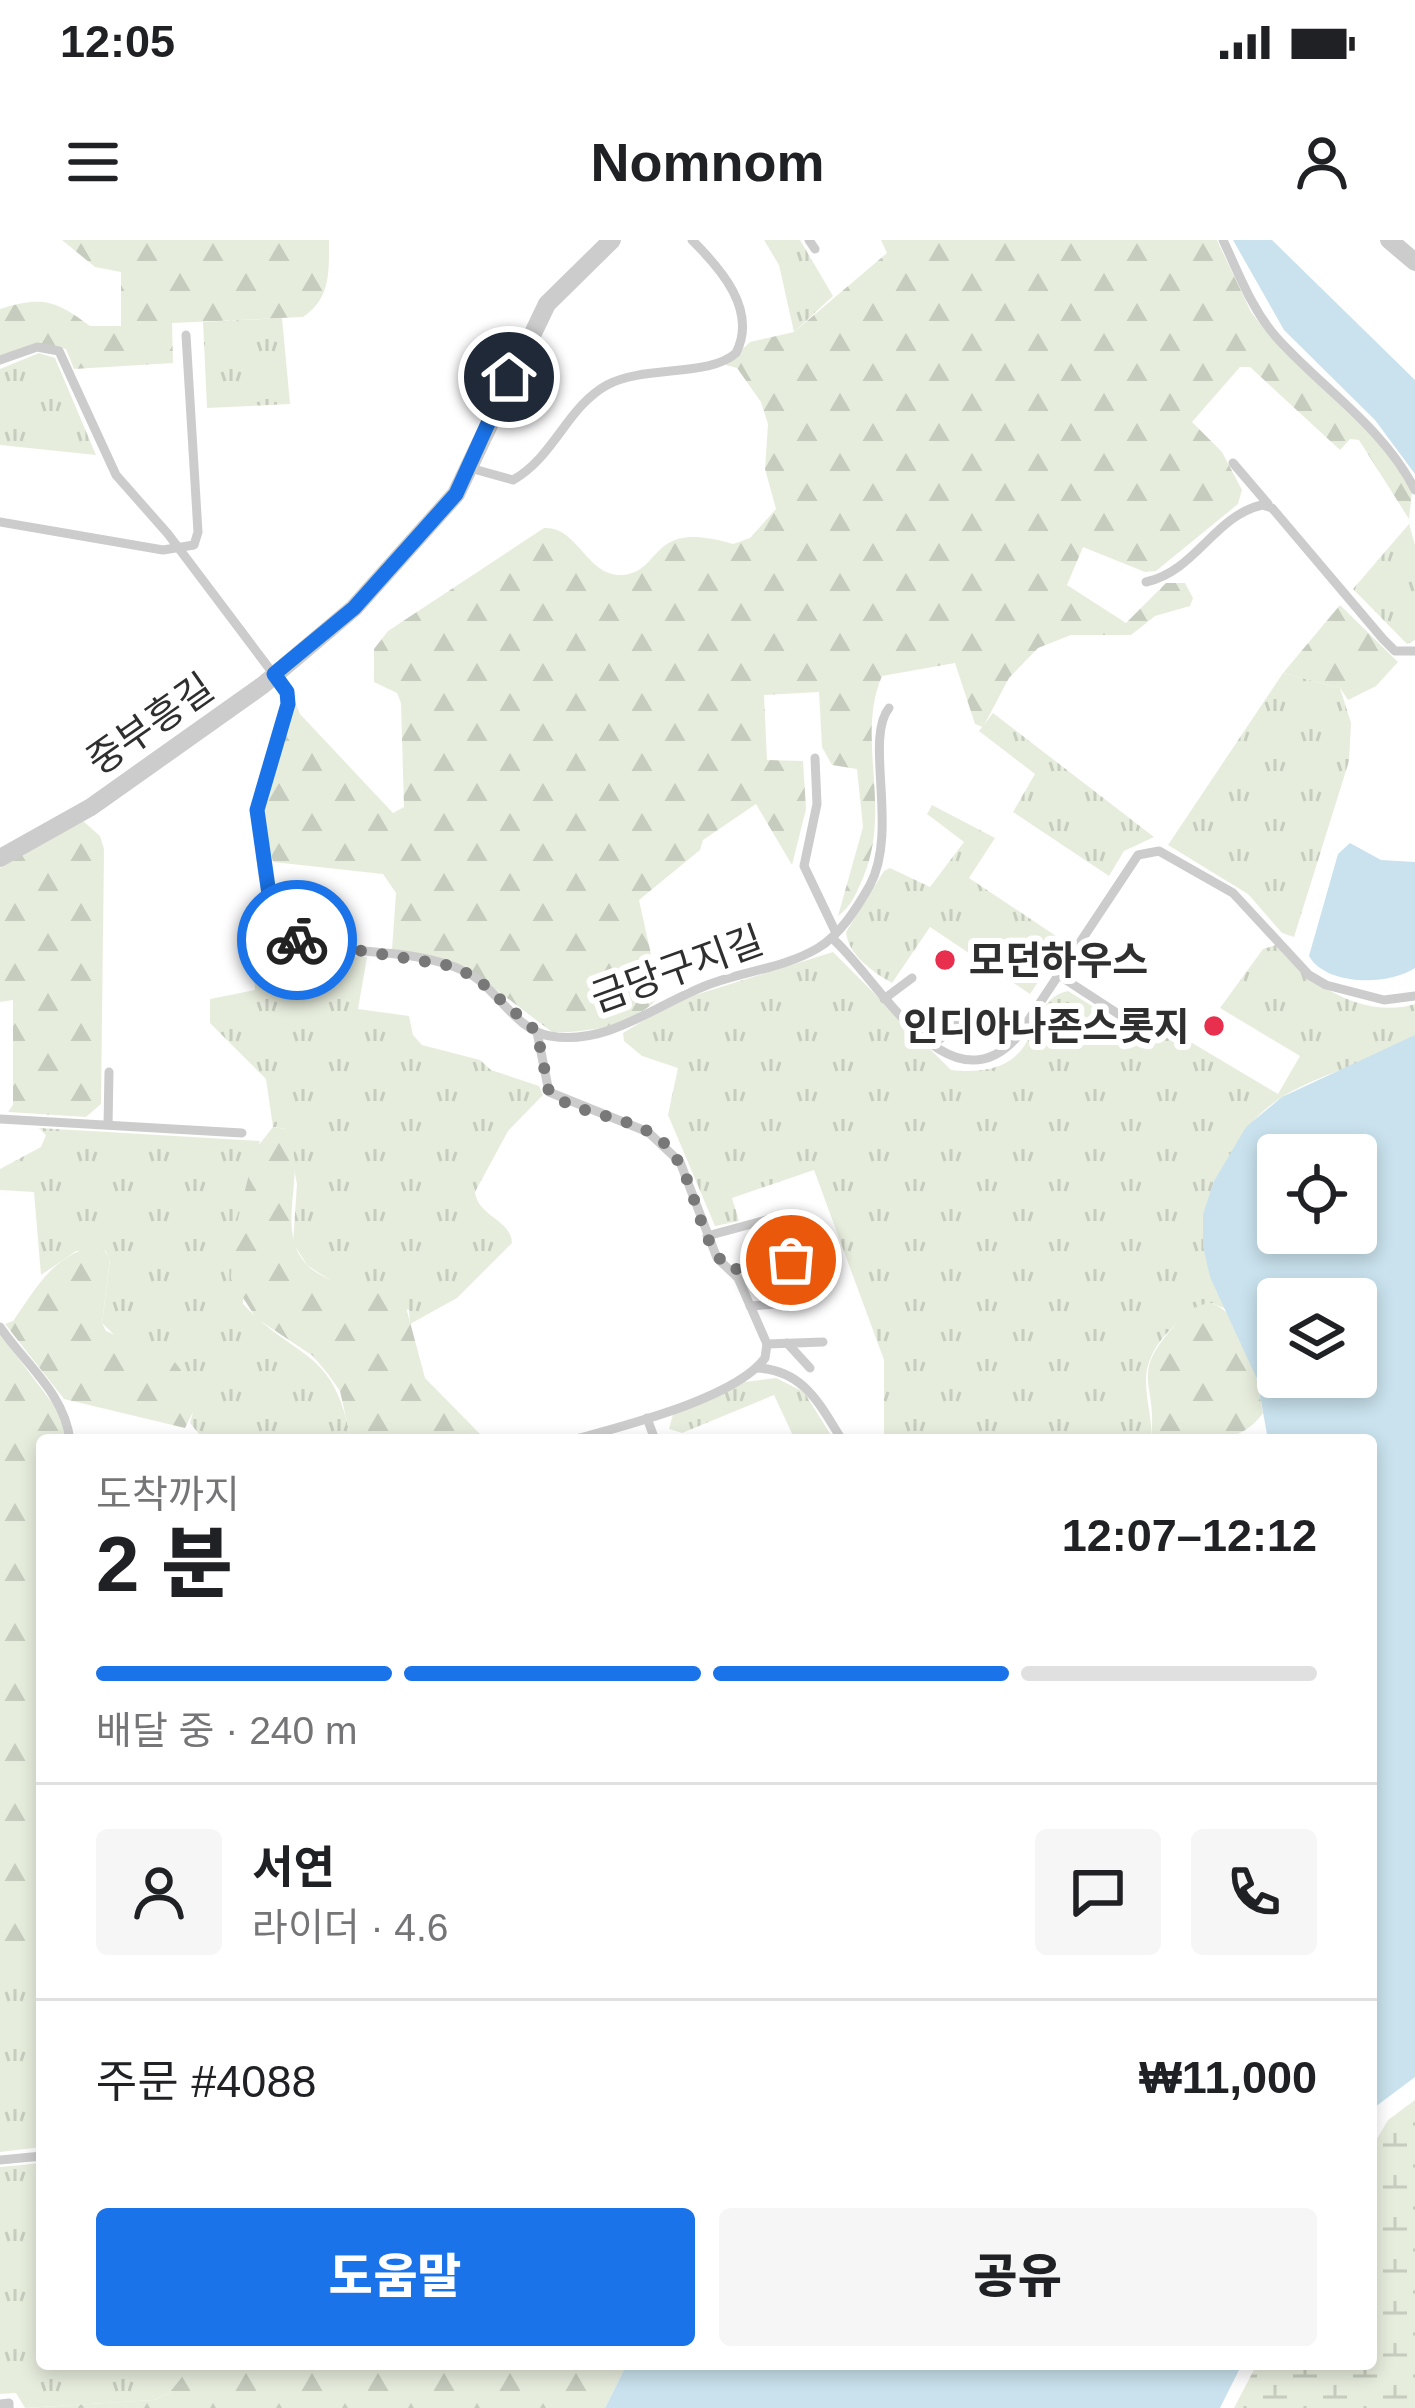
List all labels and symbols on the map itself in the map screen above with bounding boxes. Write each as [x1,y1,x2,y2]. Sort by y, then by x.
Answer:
pin [458,326,560,428]
street label: 중부흥길 [79,665,221,783]
courier [237,880,357,1000]
street label: 금당구지길 [585,918,769,1020]
place label: 모던하우스 [969,939,1148,982]
marker: 모던하우스 [932,947,958,973]
place label: 인디아나존스롯지 [903,1005,1190,1048]
marker: 인디아나존스롯지 [1201,1013,1227,1039]
pin [740,1209,842,1311]

